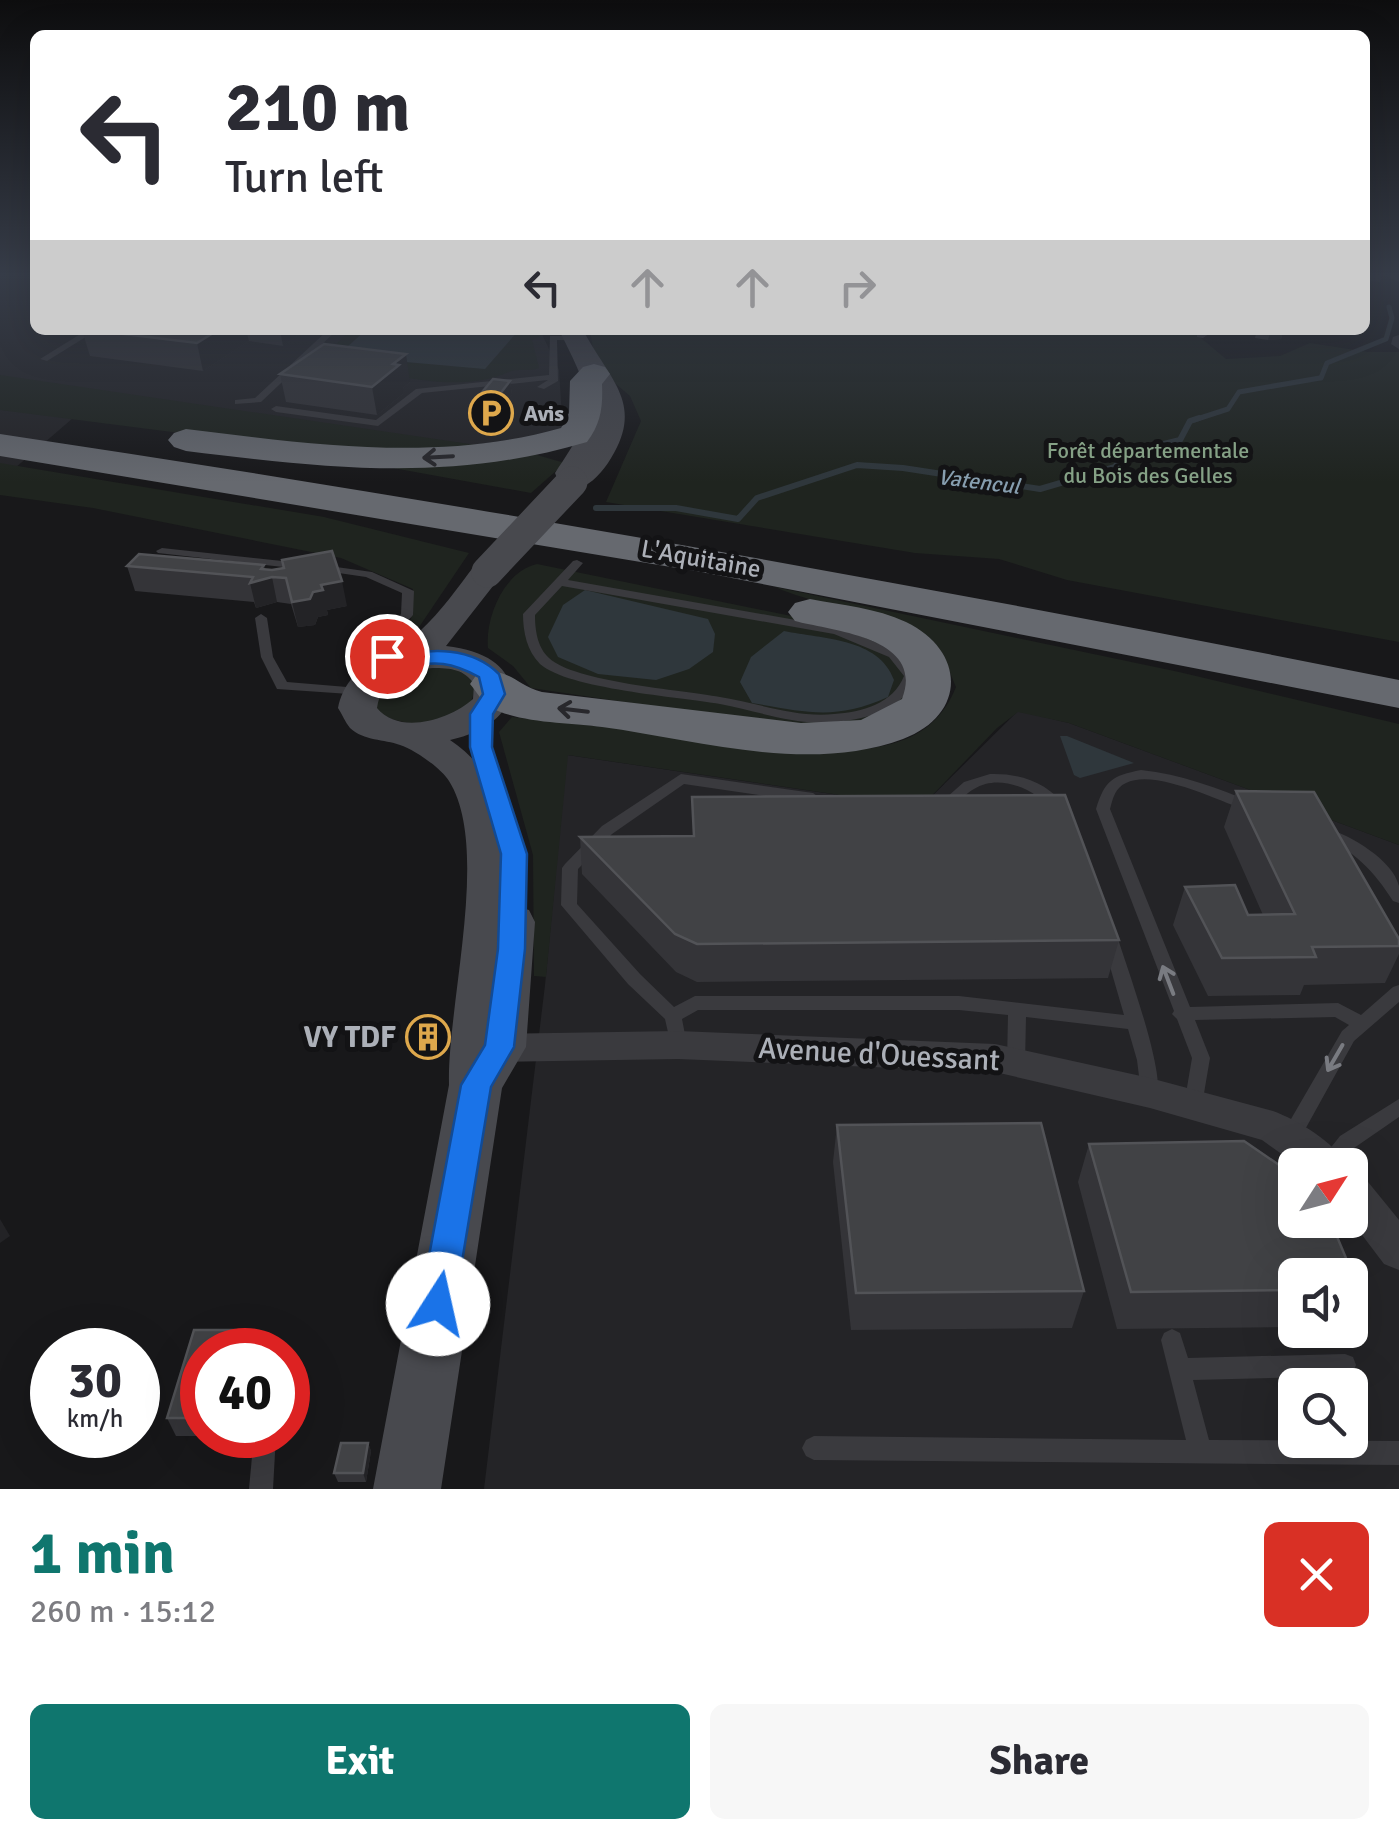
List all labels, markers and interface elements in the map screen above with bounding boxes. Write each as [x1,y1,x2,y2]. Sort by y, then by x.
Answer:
text: 210 m [225,64,410,150]
icon: left [60,70,190,200]
text: Turn left [225,150,384,205]
icon: left [515,260,570,315]
icon: ahead [620,260,675,315]
icon: ahead [725,260,780,315]
icon: right [830,260,885,315]
parking icon: Avis [468,390,514,436]
place label: Avis [524,400,564,427]
park label: Forêt départementale du Bois des Gelles [1047,437,1249,489]
one-way arrow [423,447,455,466]
water label: Vatencul [937,463,1023,500]
street label: L'Aquitaine [639,533,763,584]
pin [345,614,430,699]
icon: arrive [360,629,415,684]
one-way arrow [558,700,590,719]
one-way arrow [1158,966,1176,997]
building icon: VY TDF [405,1014,451,1060]
place label: VY TDF [304,1019,396,1056]
street label: Avenue d'Ouessant [757,1030,1001,1079]
one-way arrow [1325,1043,1345,1072]
north arrow [1278,1148,1368,1238]
map controls [1278,1148,1368,1458]
position arrow [386,1252,490,1356]
button: sound [1278,1258,1368,1348]
speed limit sign: 40 [180,1328,310,1458]
text: 30 [68,1350,122,1412]
button: search [1278,1368,1368,1458]
text: km/h [67,1403,123,1434]
text: 1 min [30,1517,175,1591]
button: close [1264,1522,1369,1627]
text: 260 m · 15:12 [30,1592,216,1631]
button: Exit [30,1704,690,1819]
button: Share [710,1704,1369,1819]

